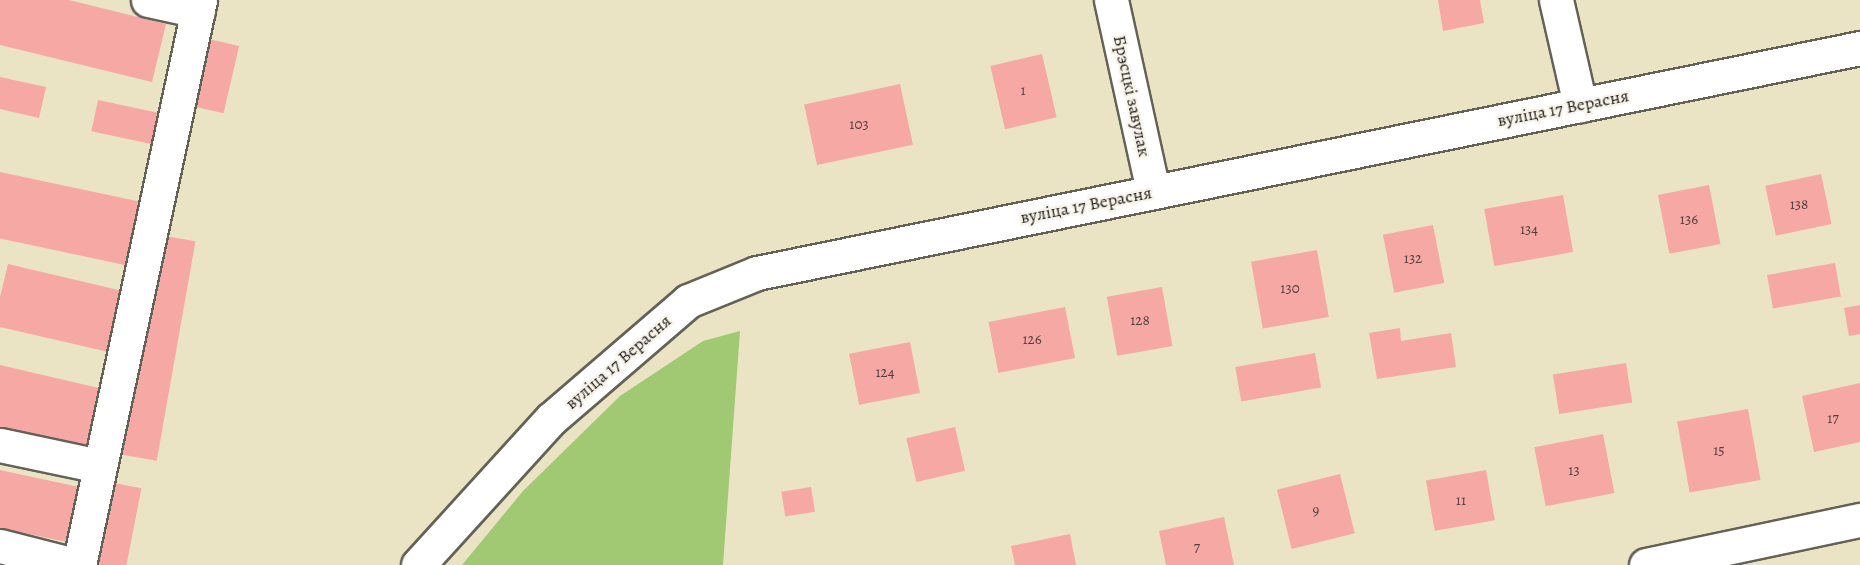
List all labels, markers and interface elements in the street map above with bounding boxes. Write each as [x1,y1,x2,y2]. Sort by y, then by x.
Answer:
street label: Брэсцкі завулак [1109,33,1155,159]
house number: 1 [1020,82,1026,100]
street label: вуліца 17 Верасня [1495,85,1631,131]
house number: 103 [849,116,869,134]
street label: вуліца 17 Верасня [1018,182,1154,228]
house number: 138 [1790,196,1808,214]
house number: 136 [1680,211,1698,229]
house number: 134 [1520,221,1538,239]
house number: 132 [1404,250,1422,268]
house number: 130 [1280,280,1300,298]
street label: вуліца 17 Верасня [561,310,675,414]
house number: 128 [1130,312,1150,330]
house number: 126 [1022,331,1042,349]
house number: 124 [875,364,895,382]
house number: 17 [1827,410,1839,428]
house number: 15 [1713,442,1725,460]
house number: 13 [1568,462,1580,480]
house number: 11 [1456,492,1466,510]
house number: 9 [1313,502,1319,520]
house number: 7 [1194,539,1200,557]

